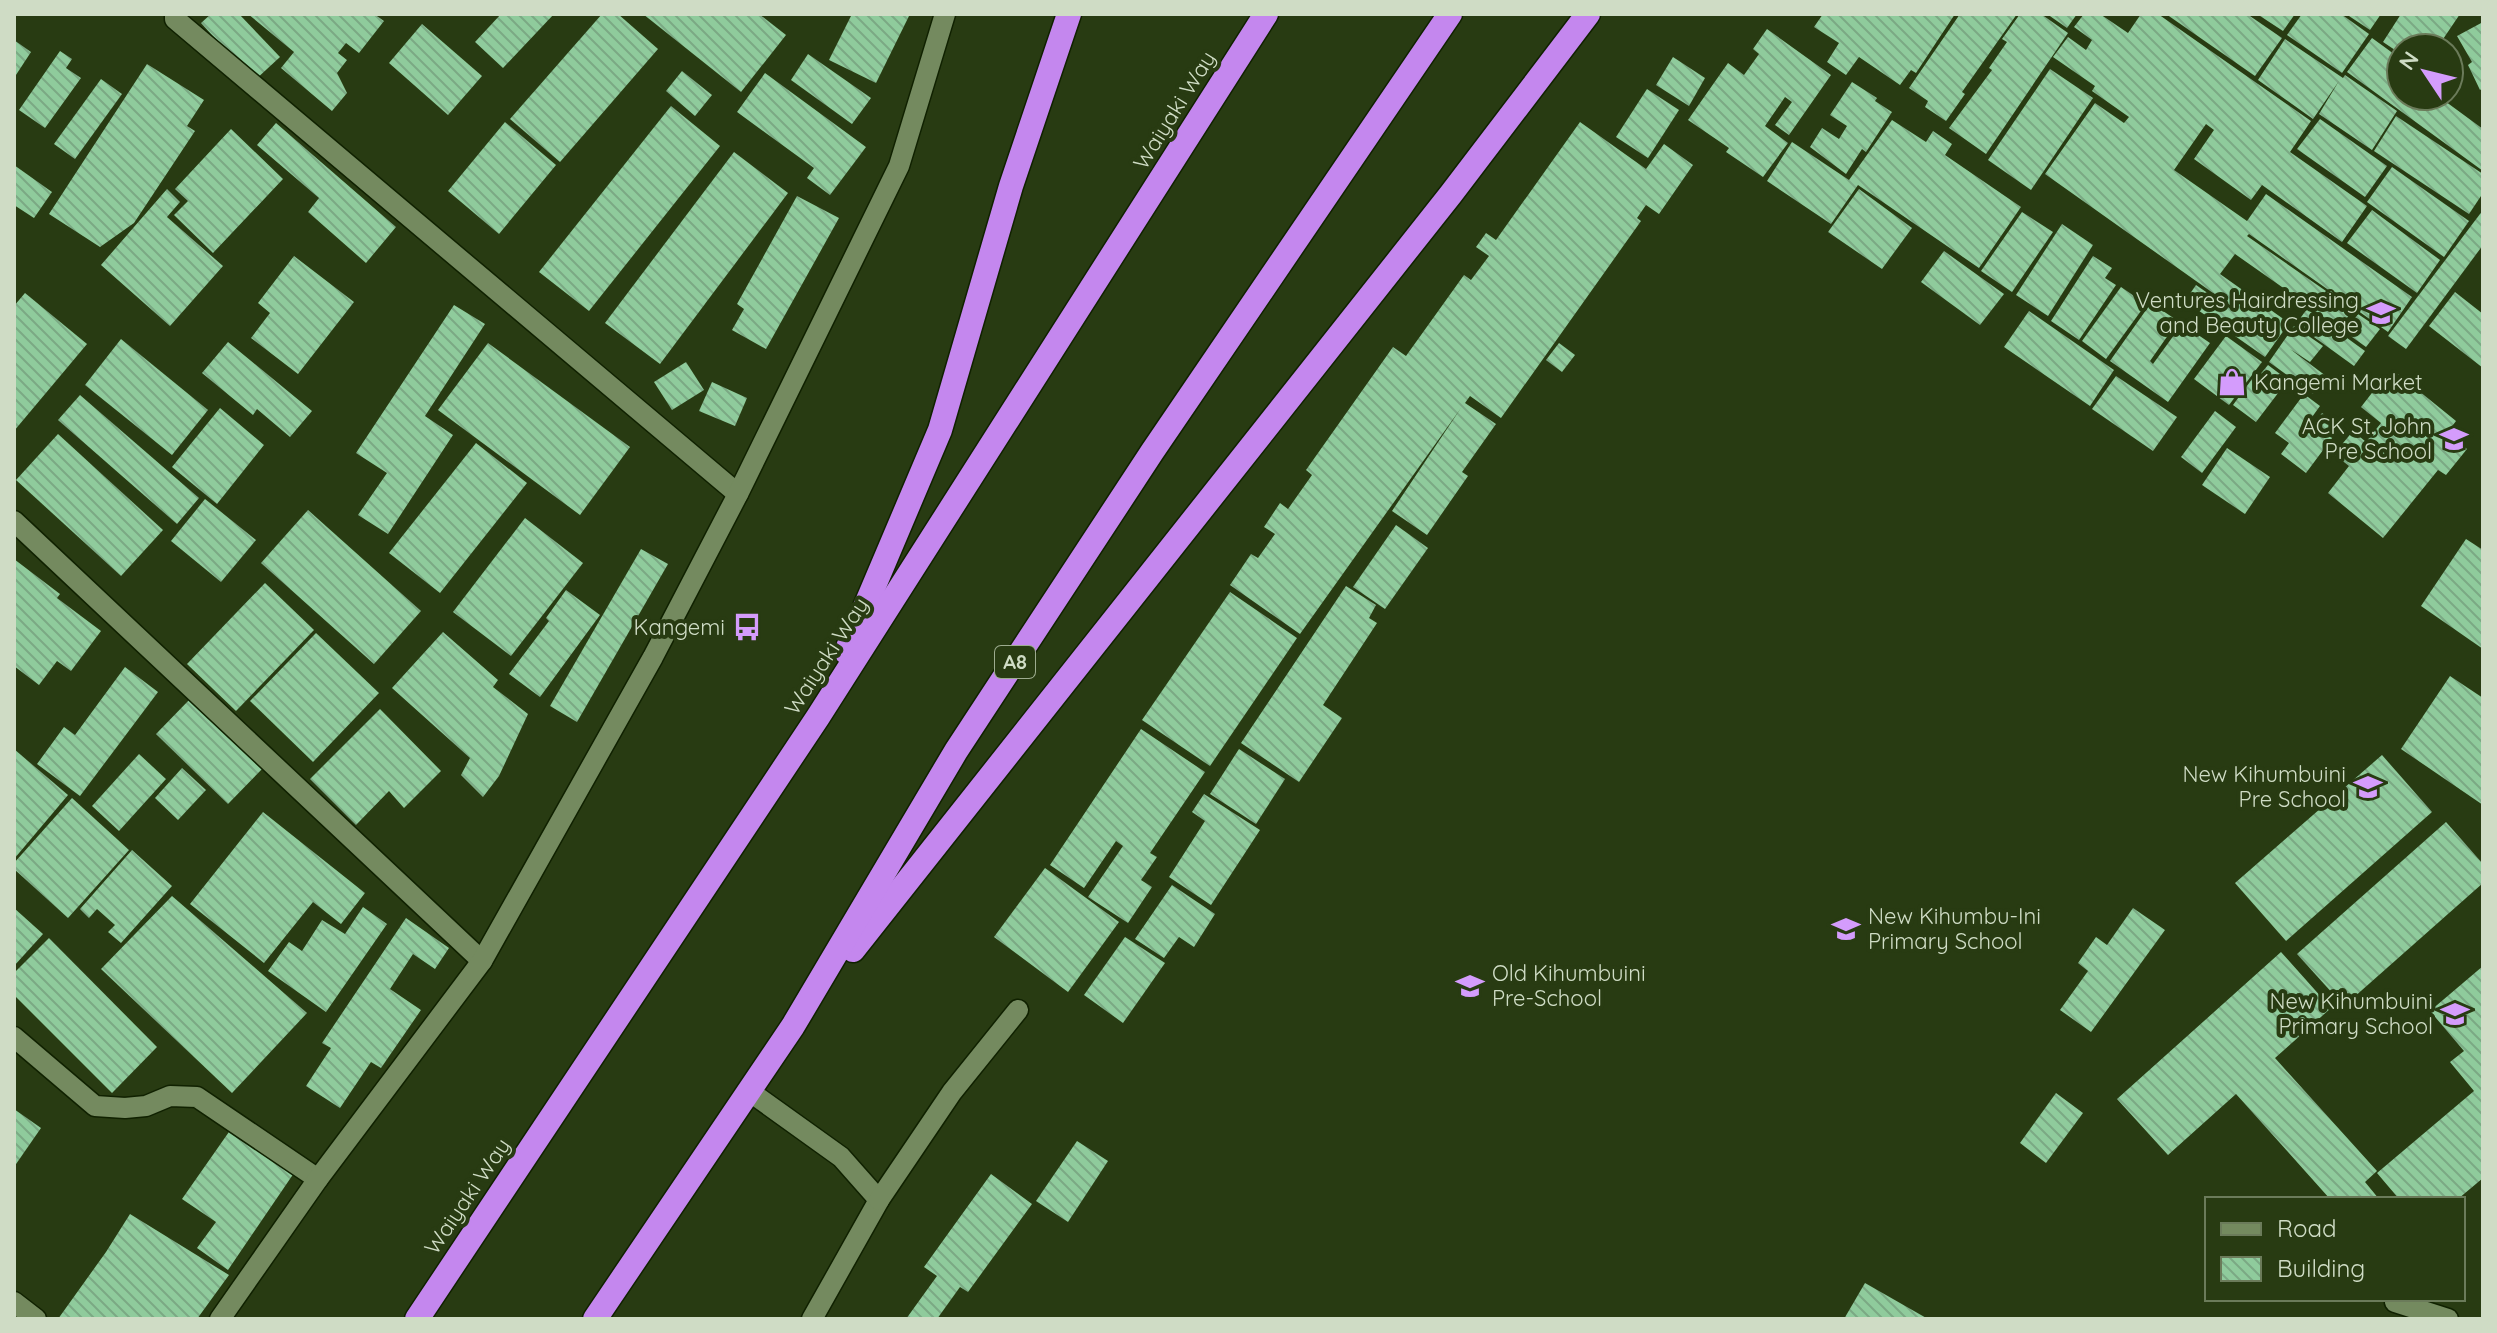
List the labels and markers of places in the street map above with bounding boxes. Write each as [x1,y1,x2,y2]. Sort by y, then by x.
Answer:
place label: Ventures Hairdressing and Beauty College [2136,286,2359,339]
school or university icon: Ventures Hairdressing and Beauty College [2366,298,2396,328]
shop icon: Kangemi Market [2217,367,2247,397]
place label: Kangemi Market [2254,368,2423,396]
place label: ACK St. John Pre School [2302,412,2432,465]
school or university icon: ACK St. John Pre School [2439,424,2469,454]
bus stop icon: Kangemi [732,612,762,642]
place label: Kangemi [634,613,725,641]
place label: New Kihumbuini Pre School [2182,760,2346,813]
school or university icon: New Kihumbuini Pre School [2353,772,2383,802]
place label: New Kihumbu-Ini Primary School [1868,902,2041,955]
school or university icon: New Kihumbu-Ini Primary School [1831,914,1861,944]
place label: Old Kihumbuini Pre-School [1492,959,1646,1012]
school or university icon: Old Kihumbuini Pre-School [1455,971,1485,1001]
place label: New Kihumbuini Primary School [2269,987,2433,1040]
school or university icon: New Kihumbuini Primary School [2440,999,2470,1029]

